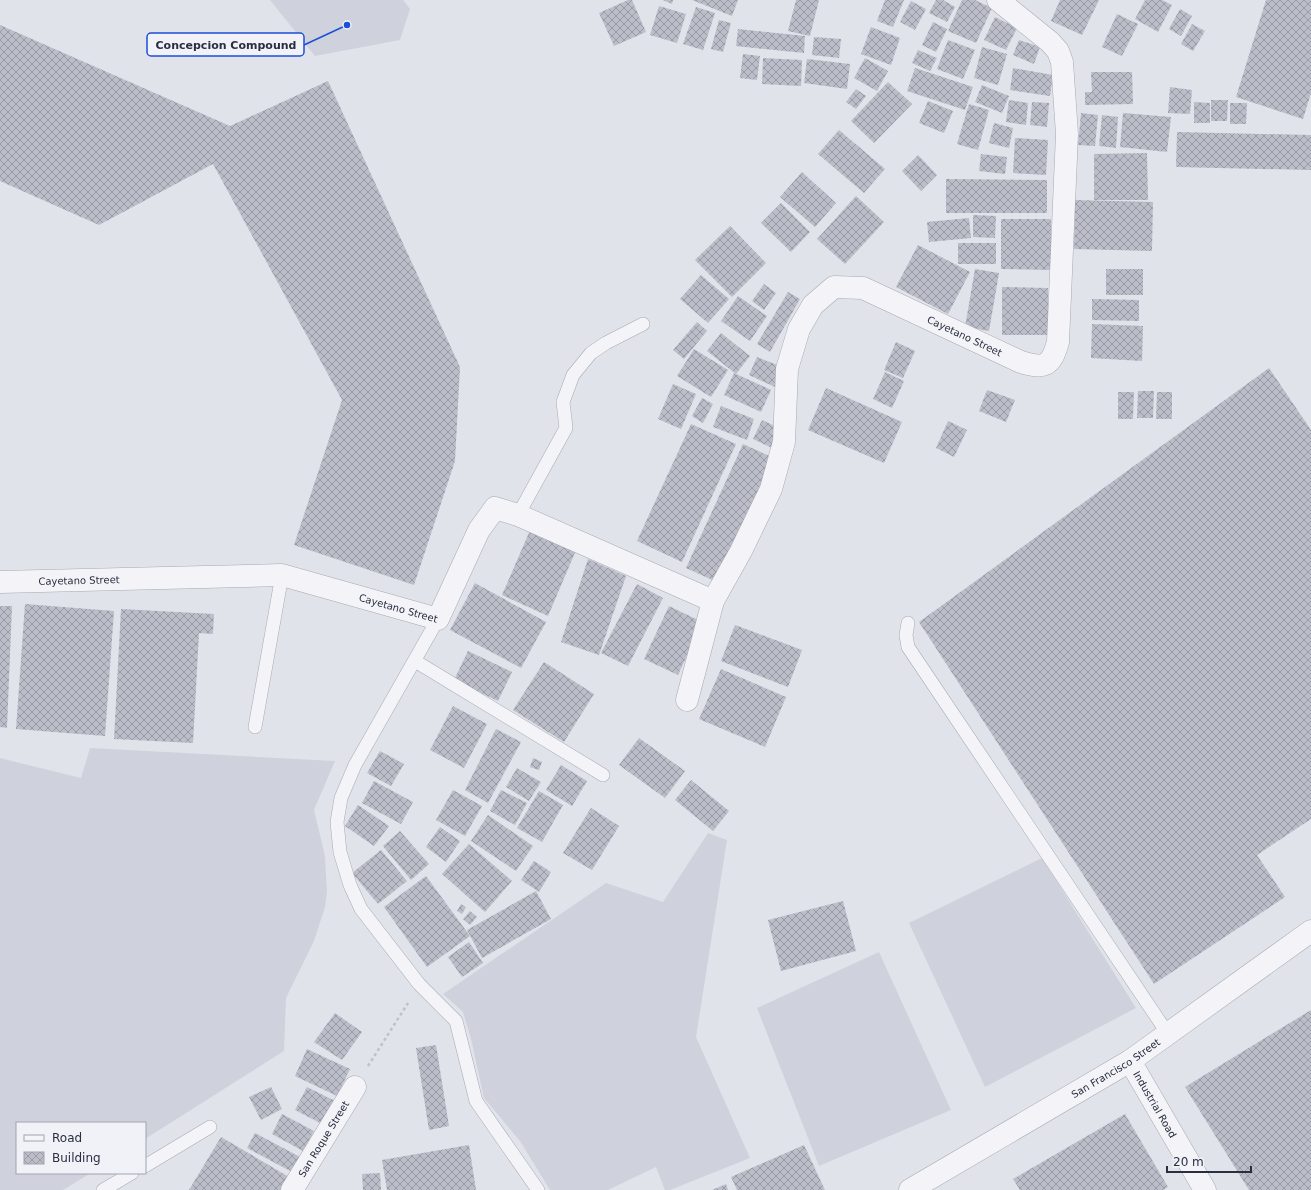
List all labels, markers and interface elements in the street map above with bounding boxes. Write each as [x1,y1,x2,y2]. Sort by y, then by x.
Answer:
callout: Concepcion Compound [147,33,304,56]
text: Concepcion Compound [156,39,296,52]
street label: Cayetano Street [926,313,1004,358]
street label: Cayetano Street [38,574,120,587]
street label: Cayetano Street [358,591,439,624]
street label: San Francisco Street [1069,1036,1162,1100]
street label: Industrial Road [1131,1069,1179,1140]
street label: San Roque Street [296,1099,351,1179]
legend [16,1122,146,1174]
text: Road [52,1131,82,1145]
scale bar [1167,1148,1251,1174]
text: Building [52,1151,101,1165]
text: 20 m [1173,1155,1204,1169]

